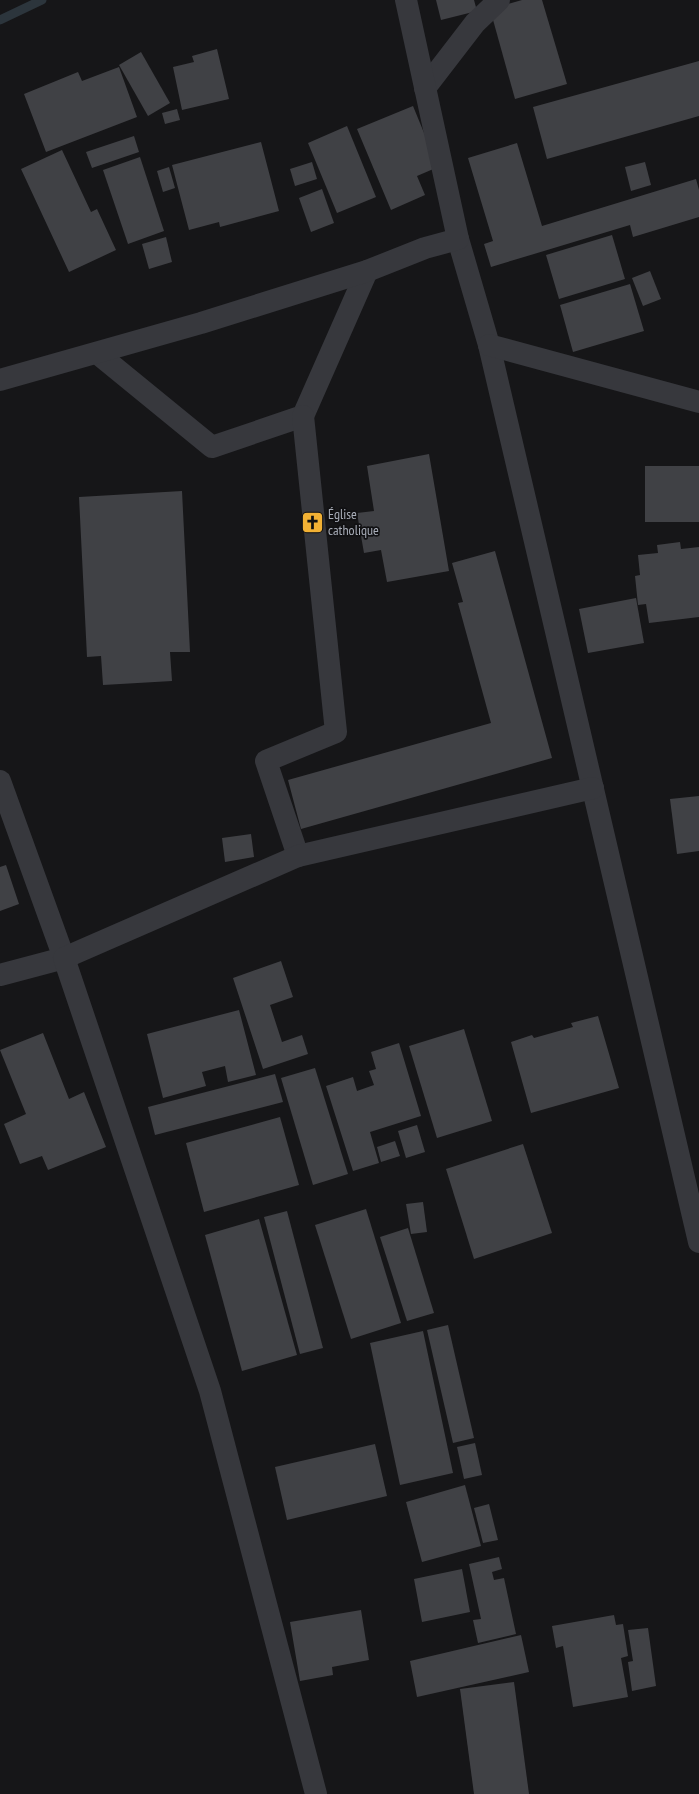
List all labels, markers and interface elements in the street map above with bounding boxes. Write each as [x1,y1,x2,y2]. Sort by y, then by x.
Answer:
place label: Église catholique [328,505,379,539]
church icon: Église catholique [300,509,326,535]

